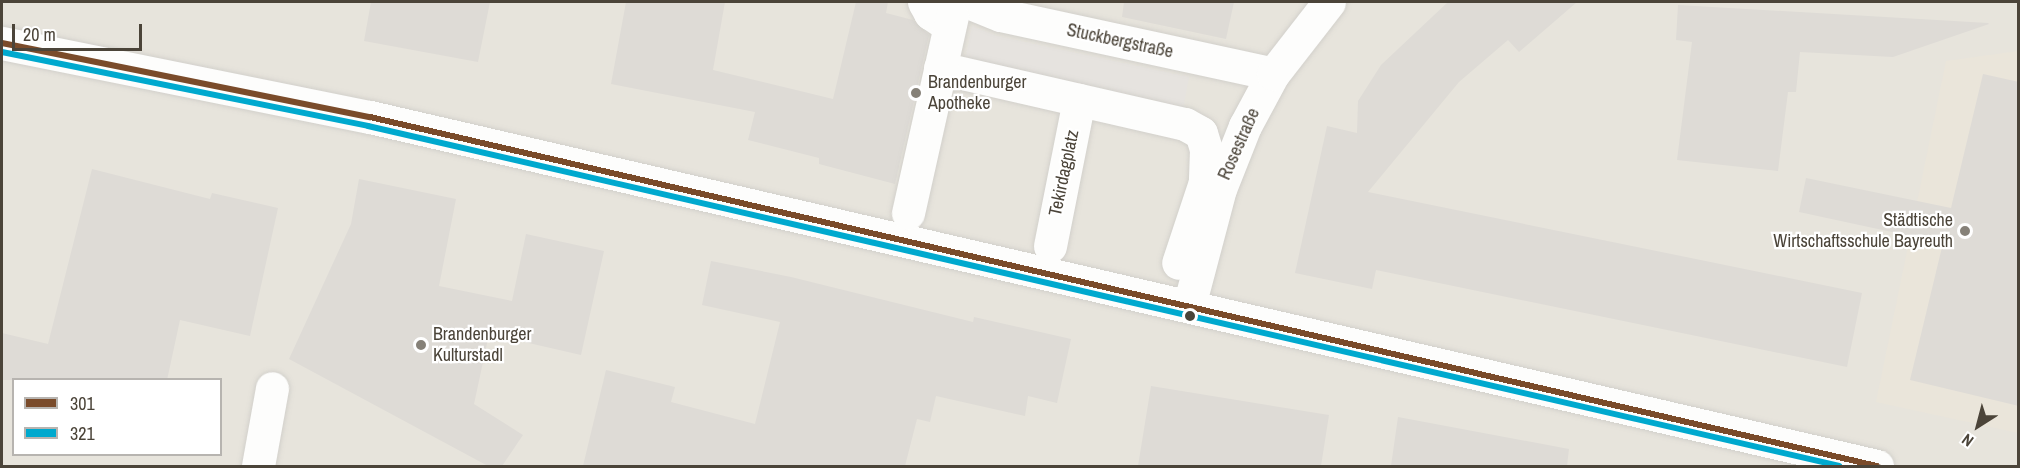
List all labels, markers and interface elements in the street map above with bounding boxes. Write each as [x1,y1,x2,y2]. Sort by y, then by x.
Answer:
scale bar [15,12,146,50]
street label: Stuckbergstraße [1065,19,1175,63]
text: 20 m [23,22,56,47]
place label: Brandenburger Apotheke [928,72,1026,115]
marker: Brandenburger Apotheke [909,86,923,100]
street label: Rosestraße [1214,105,1264,183]
street label: Tekirdagplatz [1044,128,1084,218]
place label: Städtische Wirtschaftsschule Bayreuth [1773,210,1953,252]
marker: Städtische Wirtschaftsschule Bayreuth [1958,224,1972,238]
unlabelled marker [1184,310,1196,322]
place label: Brandenburger Kulturstadl [433,324,531,366]
marker: Brandenburger Kulturstadl [414,338,428,352]
legend [12,378,222,456]
text: 301 [70,391,95,416]
north arrow [1948,396,2008,456]
text: 321 [70,421,95,446]
text: N [1957,429,1978,452]

